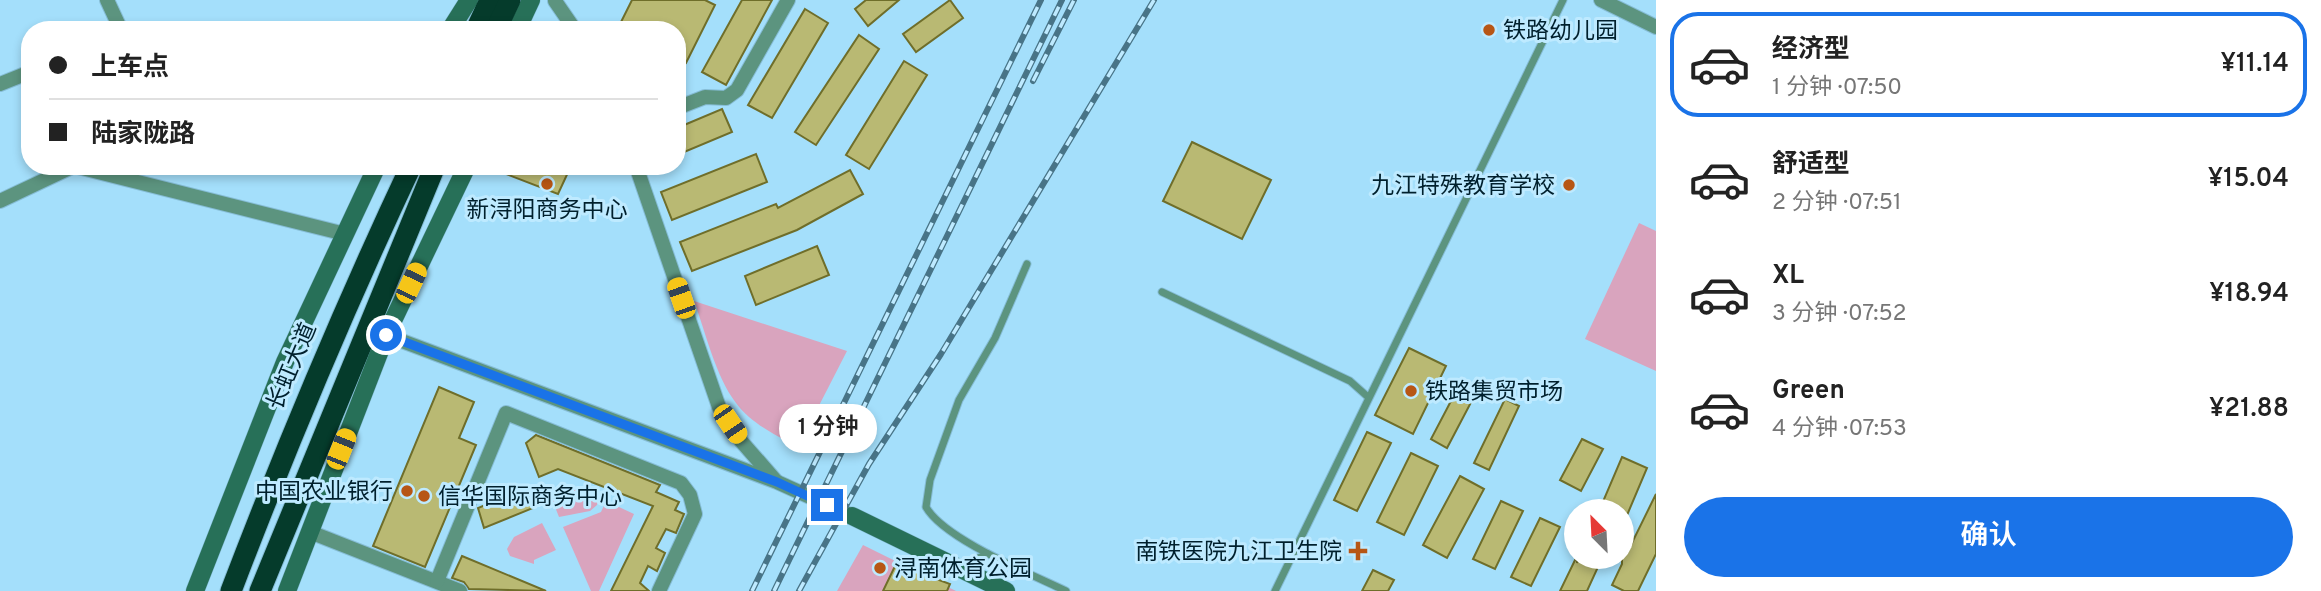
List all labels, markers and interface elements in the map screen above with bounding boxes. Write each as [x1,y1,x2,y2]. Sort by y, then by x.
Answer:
place label: 铁路幼儿园 [1503,18,1618,47]
marker: 铁路幼儿园 [1481,22,1497,38]
icon: car [1688,33,1751,96]
text: 经济型 [1772,34,1850,67]
text: ¥11.14 [2221,48,2289,81]
text: 上车点 [91,52,169,85]
text: 1 分钟 · 07:50 [1772,74,1902,103]
text: 陆家陇路 [91,119,195,152]
icon: car [1688,148,1751,211]
text: 舒适型 [1772,149,1850,182]
text: ¥15.04 [2208,163,2289,196]
place label: 九江特殊教育学校 [1371,173,1555,202]
marker: 新浔阳商务中心 [539,176,555,192]
marker: 九江特殊教育学校 [1561,177,1577,193]
text: 2 分钟 · 07:51 [1772,189,1902,218]
place label: 新浔阳商务中心 [467,197,628,226]
car [393,260,430,306]
text: XL [1772,260,1804,293]
icon: car [1688,263,1751,326]
car [665,275,698,321]
text: ¥18.94 [2209,278,2289,311]
text: 3 分钟 · 07:52 [1772,300,1907,329]
street label: 长虹大道 [262,319,325,415]
route start [370,319,402,351]
text: Green [1772,375,1845,408]
icon: car [1688,378,1751,441]
place label: 铁路集贸市场 [1425,379,1563,408]
marker: 铁路集贸市场 [1403,383,1419,399]
text: ¥21.88 [2209,393,2289,426]
car [710,401,751,447]
callout: 1 分钟 [778,404,876,452]
text: 1 分钟 [798,414,858,443]
text: 4 分钟 · 07:53 [1772,415,1907,444]
car [324,426,359,472]
place label: 中国农业银行 [255,479,393,508]
marker: 中国农业银行 [399,483,415,499]
place label: 信华国际商务中心 [438,484,622,513]
marker: 信华国际商务中心 [416,488,432,504]
route end [811,489,843,521]
button: 确认 [1684,497,2293,577]
north arrow [1564,499,1634,569]
map controls [1564,499,1634,569]
place label: 南铁医院九江卫生院 [1135,539,1342,568]
marker: 南铁医院九江卫生院 [1348,541,1368,561]
place label: 浔南体育公园 [894,556,1032,585]
marker: 浔南体育公园 [872,560,888,576]

